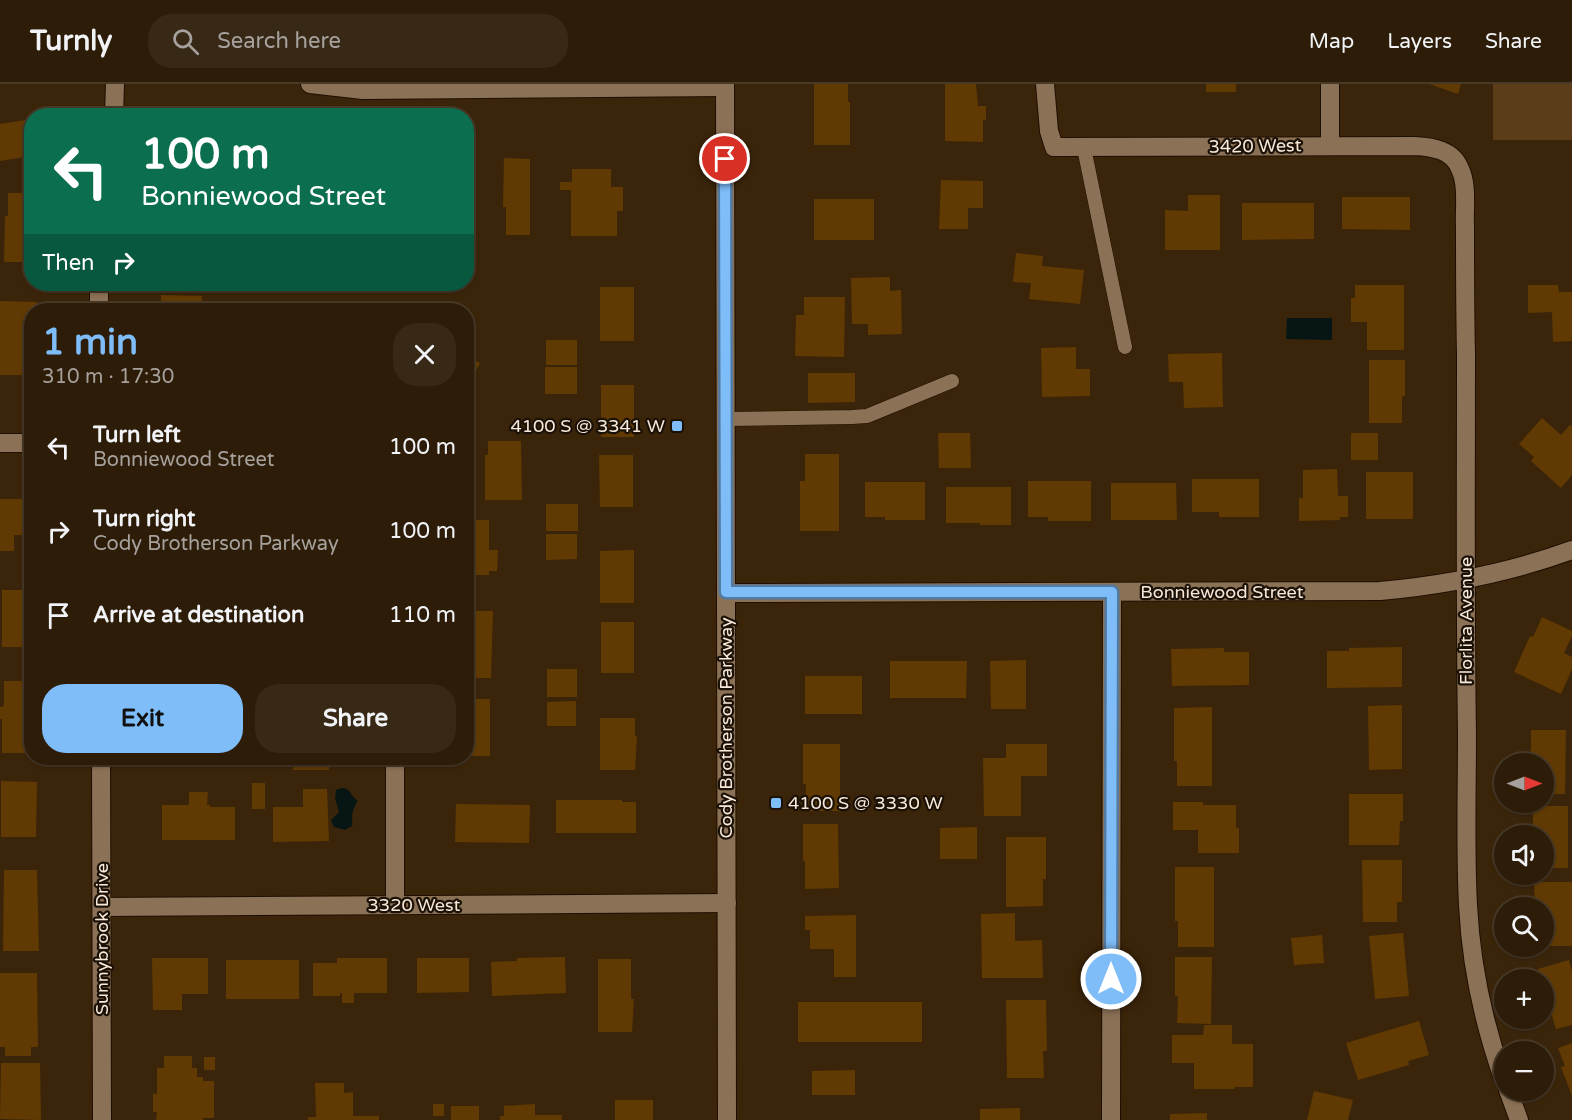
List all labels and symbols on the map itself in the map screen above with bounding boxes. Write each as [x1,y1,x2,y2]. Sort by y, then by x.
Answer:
pin [699,133,750,184]
street label: 3420 West [1208,134,1302,158]
place label: 4100 S @ 3341 W [510,415,665,437]
marker: 4100 S @ 3341 W [670,419,684,433]
street label: Florlita Avenue [1455,557,1477,685]
street label: Bonniewood Street [1140,581,1304,603]
street label: Cody Brotherson Parkway [715,617,737,839]
north arrow [1494,753,1554,813]
place label: 4100 S @ 3330 W [788,792,943,814]
marker: 4100 S @ 3330 W [769,796,783,810]
street label: Sunnybrook Drive [91,863,113,1015]
street label: 3320 West [368,894,461,916]
position arrow [1079,947,1143,1011]

